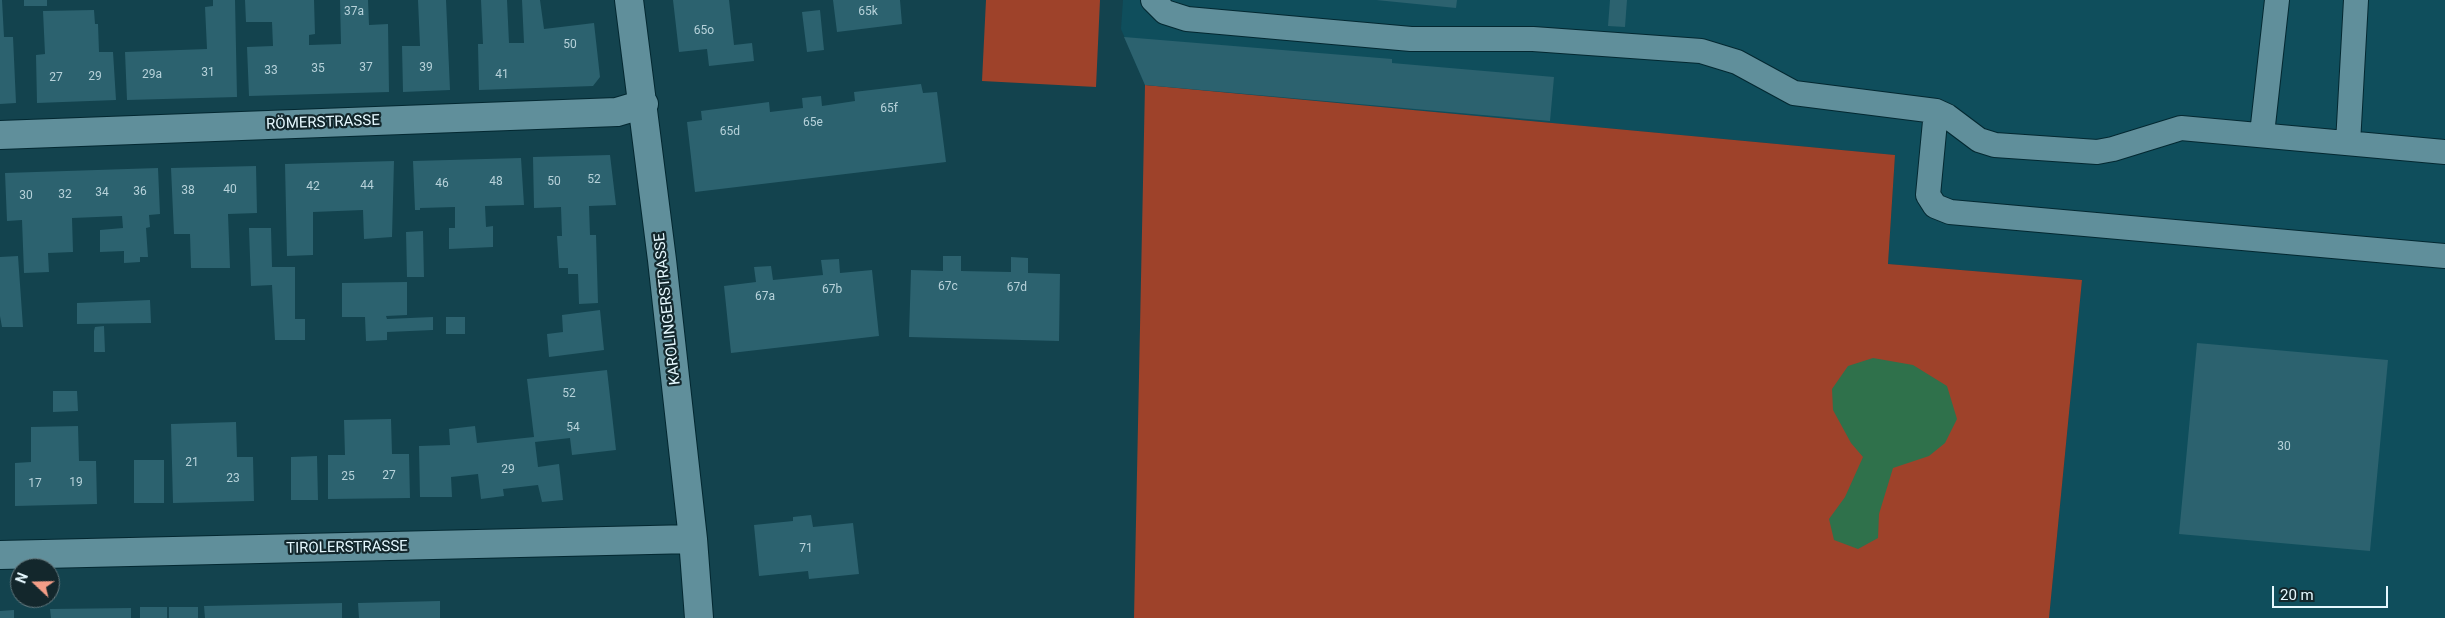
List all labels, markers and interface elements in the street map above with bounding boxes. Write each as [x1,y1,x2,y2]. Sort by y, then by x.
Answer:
house number: 37a [344,5,364,19]
house number: 65k [858,5,878,19]
house number: 65o [694,24,714,38]
house number: 50 [563,38,577,52]
house number: 37 [359,61,373,75]
house number: 39 [419,61,433,75]
house number: 35 [311,62,325,76]
house number: 33 [264,64,278,78]
house number: 31 [201,66,215,80]
house number: 29a [142,68,162,82]
house number: 41 [495,68,509,82]
house number: 29 [88,70,102,84]
house number: 27 [49,71,63,85]
house number: 65f [880,102,898,116]
street label: RÖMERSTRASSE [266,112,380,134]
house number: 65e [803,116,823,130]
house number: 65d [720,125,740,139]
house number: 52 [587,173,601,187]
house number: 48 [489,175,503,189]
house number: 50 [547,175,561,189]
house number: 46 [435,177,449,191]
house number: 44 [360,179,374,193]
house number: 42 [306,180,320,194]
house number: 40 [223,183,237,197]
house number: 38 [181,184,195,198]
house number: 36 [133,185,147,199]
house number: 34 [95,186,109,200]
house number: 32 [58,188,72,202]
house number: 30 [19,189,33,203]
street label: KAROLINGERSTRASSE [651,232,685,386]
house number: 67c [938,280,958,294]
house number: 67d [1007,281,1027,295]
house number: 67b [822,283,842,297]
house number: 67a [755,290,775,304]
house number: 52 [562,387,576,401]
house number: 54 [566,421,580,435]
house number: 30 [2277,440,2291,454]
house number: 21 [185,456,199,470]
house number: 29 [501,463,515,477]
house number: 27 [382,469,396,483]
house number: 25 [341,470,355,484]
house number: 23 [226,472,240,486]
house number: 19 [69,476,83,490]
house number: 17 [28,477,42,491]
street label: TIROLERSTRASSE [286,538,408,558]
house number: 71 [799,542,813,556]
north arrow [10,558,60,608]
text: N [13,571,31,585]
scale bar [2275,576,2391,608]
text: 20 m [2280,586,2314,604]

